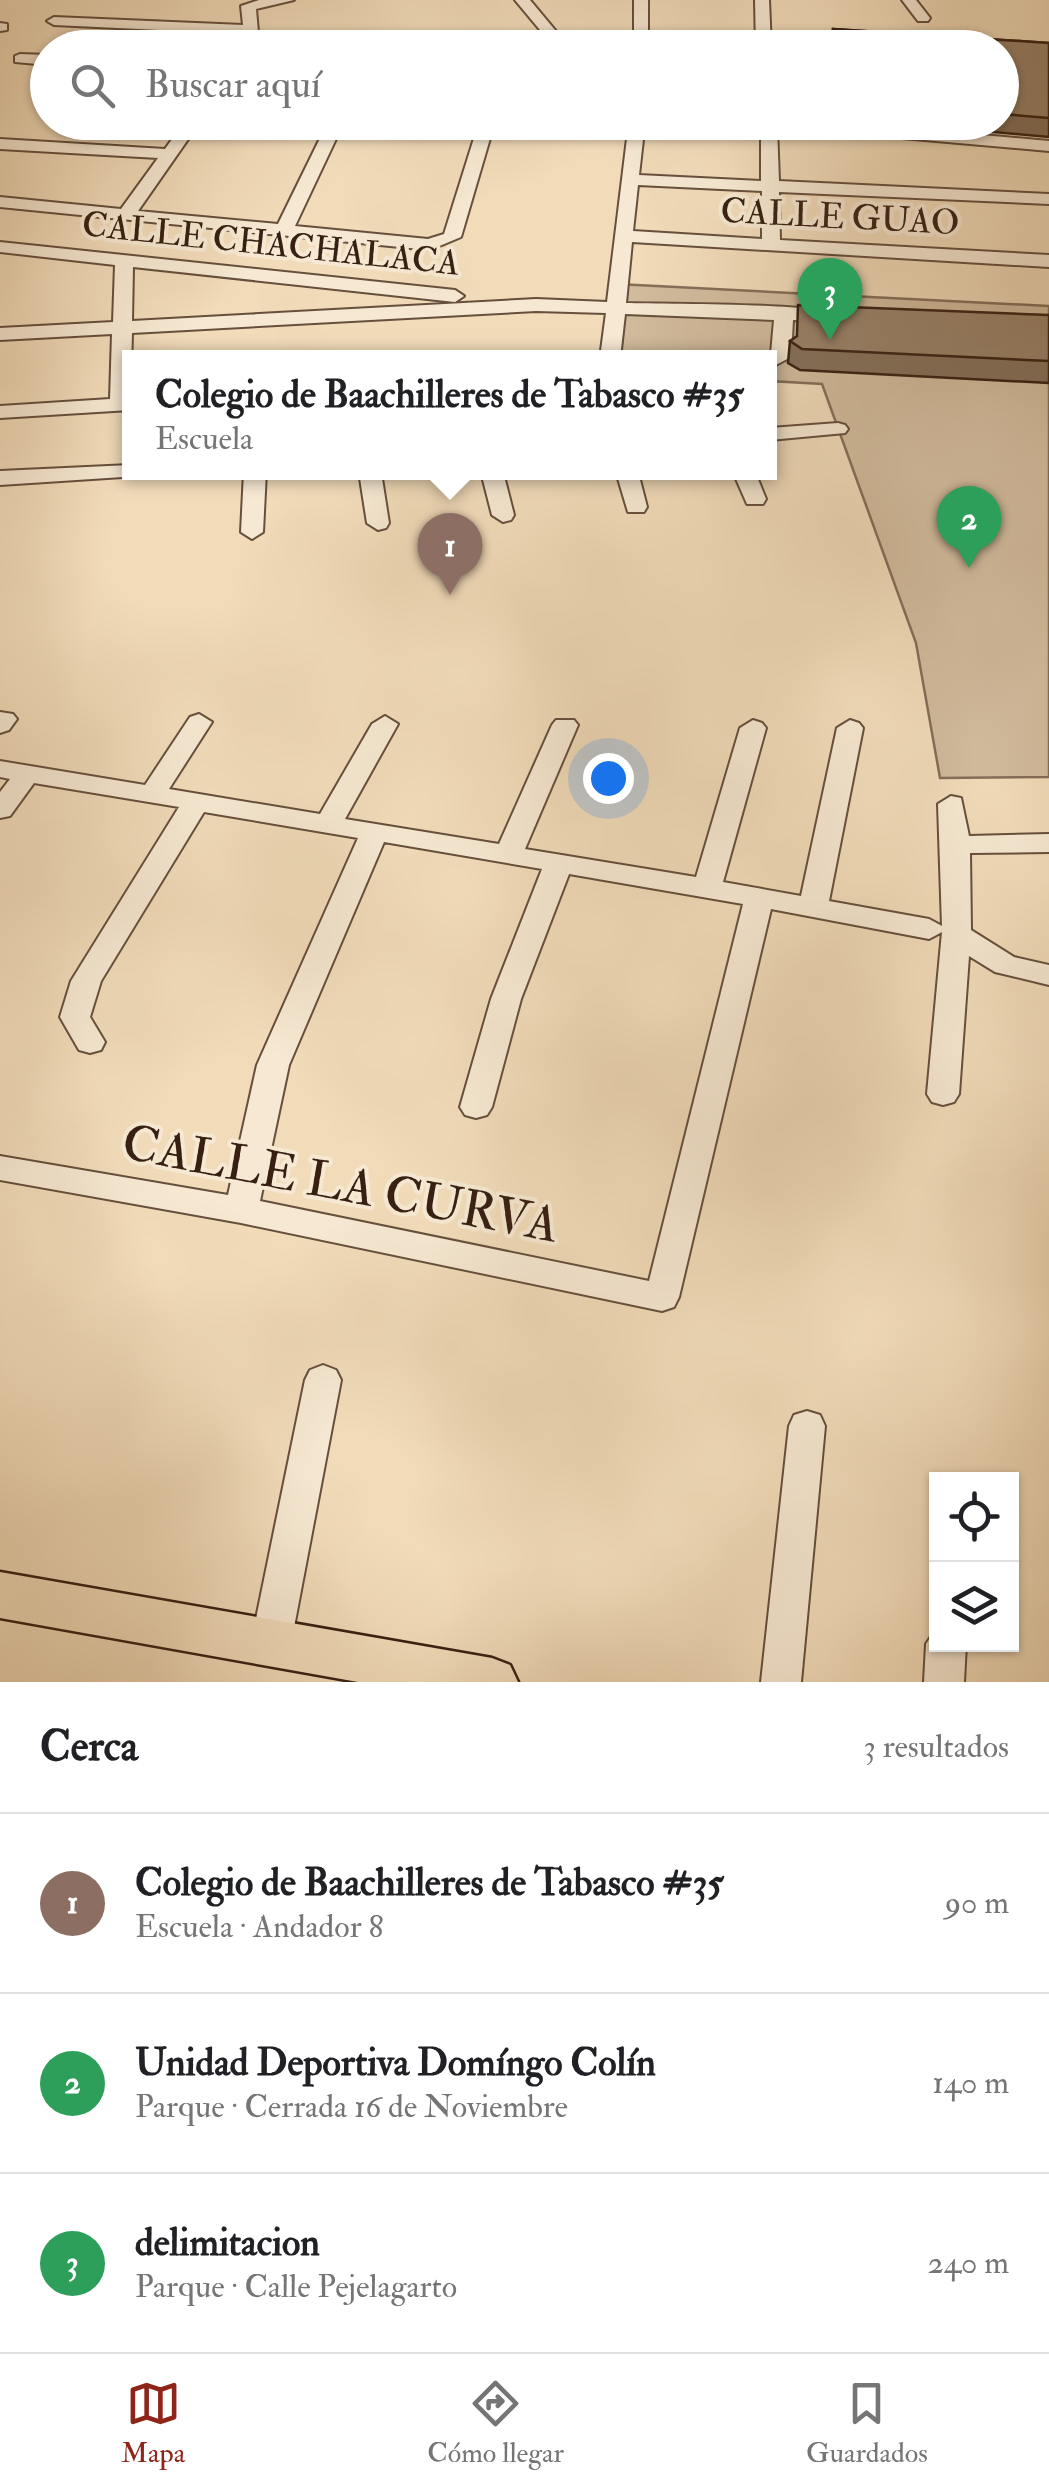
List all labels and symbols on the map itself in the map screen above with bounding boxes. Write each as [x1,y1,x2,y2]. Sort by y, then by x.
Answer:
street label: CALLE GUAO [719,189,960,245]
street label: CALLE CHACHALACA [80,202,462,286]
pin: 3 [798,258,862,340]
pin: 2 [936,486,1002,568]
pin: 1 [418,512,482,595]
your location [583,753,634,804]
street label: CALLE LA CURVA [117,1111,564,1258]

